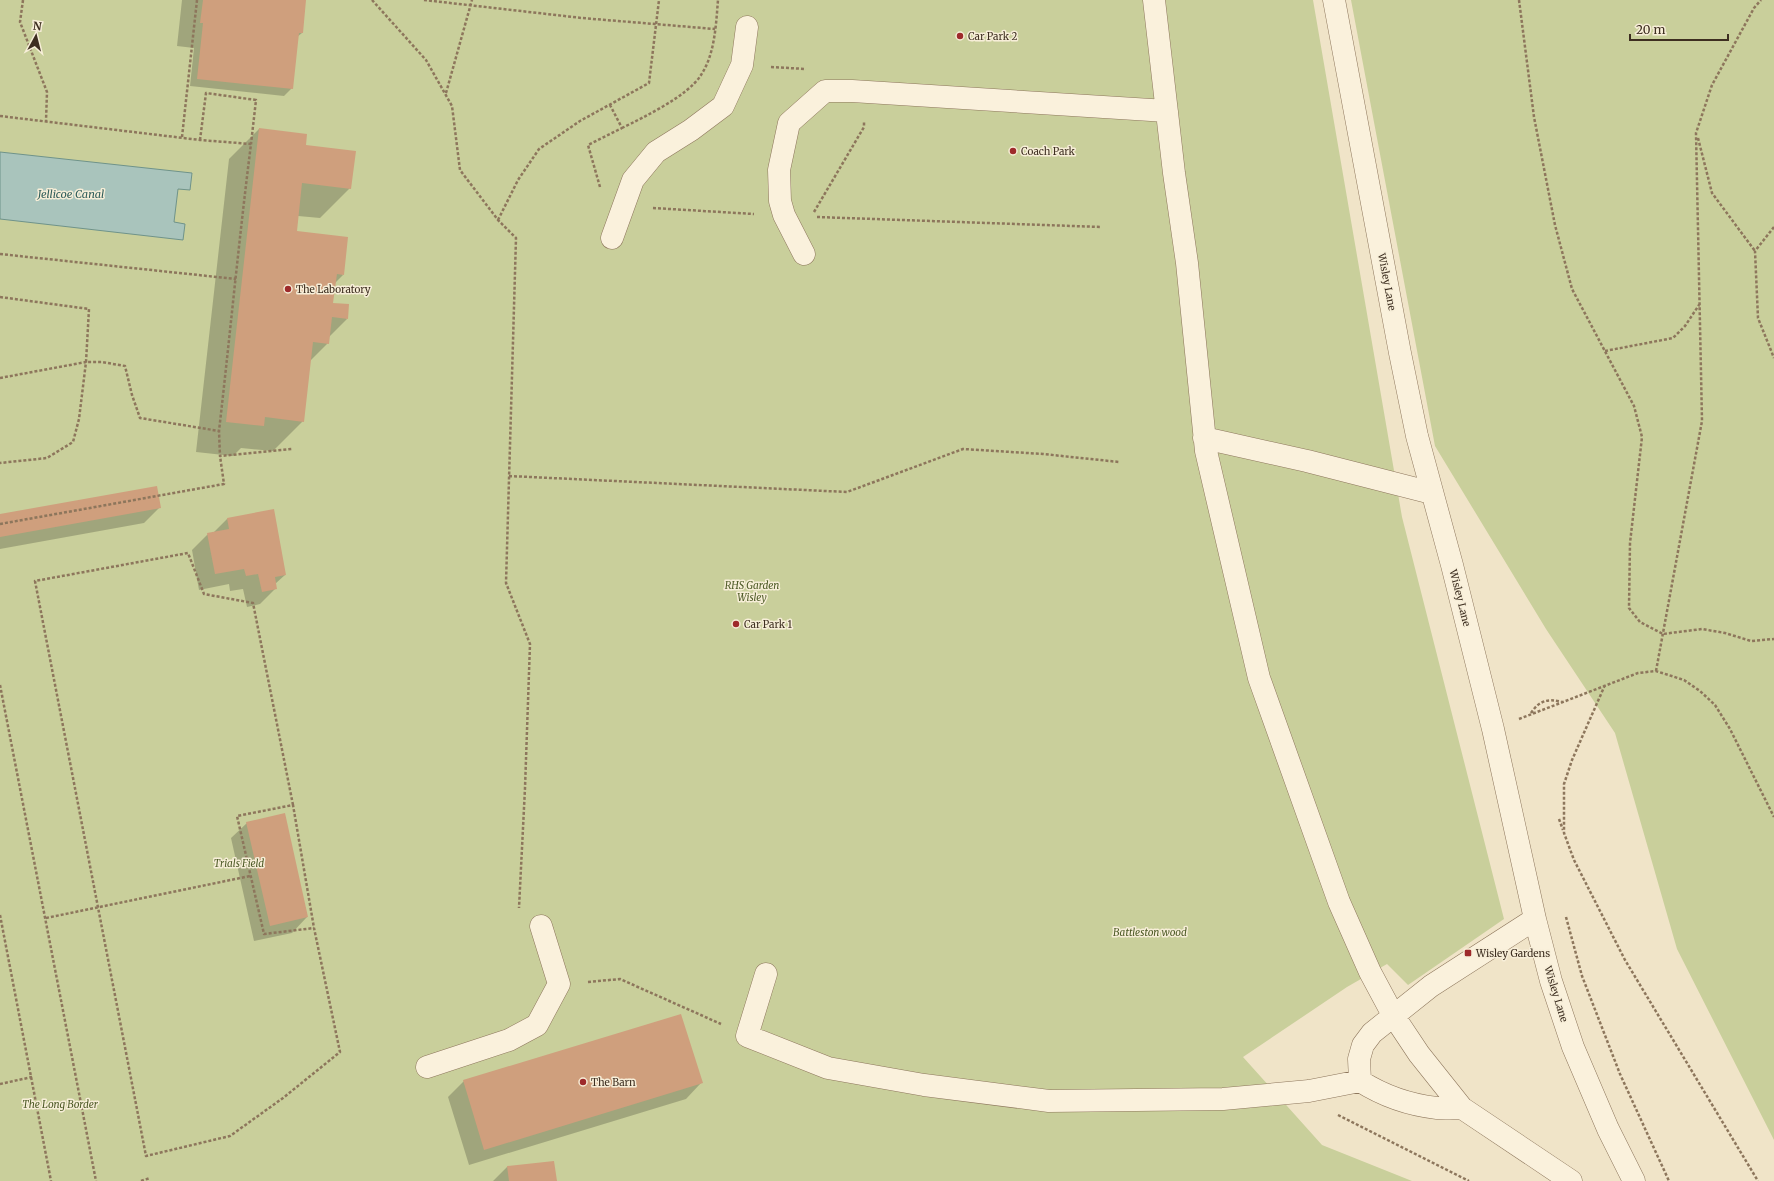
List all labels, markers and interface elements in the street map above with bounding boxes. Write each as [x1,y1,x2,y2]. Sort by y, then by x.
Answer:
north arrow [16,16,56,56]
scale bar [1630,16,1728,42]
text: N [32,19,43,34]
text: 20 m [1636,22,1665,37]
place label: Car Park 2 [968,30,1017,43]
marker: Car Park 2 [955,31,965,41]
place label: Coach Park [1021,145,1076,158]
marker: Coach Park [1008,146,1018,156]
water label: Jellicoe Canal [37,187,104,201]
street label: Wisley Lane [1375,251,1399,312]
place label: The Laboratory [296,283,371,296]
marker: The Laboratory [283,284,293,294]
street label: Wisley Lane [1446,567,1473,628]
park label: RHS Garden Wisley [725,579,779,604]
place label: Car Park 1 [744,618,792,631]
marker: Car Park 1 [731,619,741,629]
park label: Trials Field [214,857,264,870]
park label: Battleston wood [1113,926,1187,939]
place label: Wisley Gardens [1475,947,1550,960]
marker: Wisley Gardens [1463,948,1473,958]
street label: Wisley Lane [1541,963,1571,1024]
place label: The Barn [591,1076,636,1089]
marker: The Barn [578,1077,588,1087]
park label: The Long Border [22,1098,99,1111]

